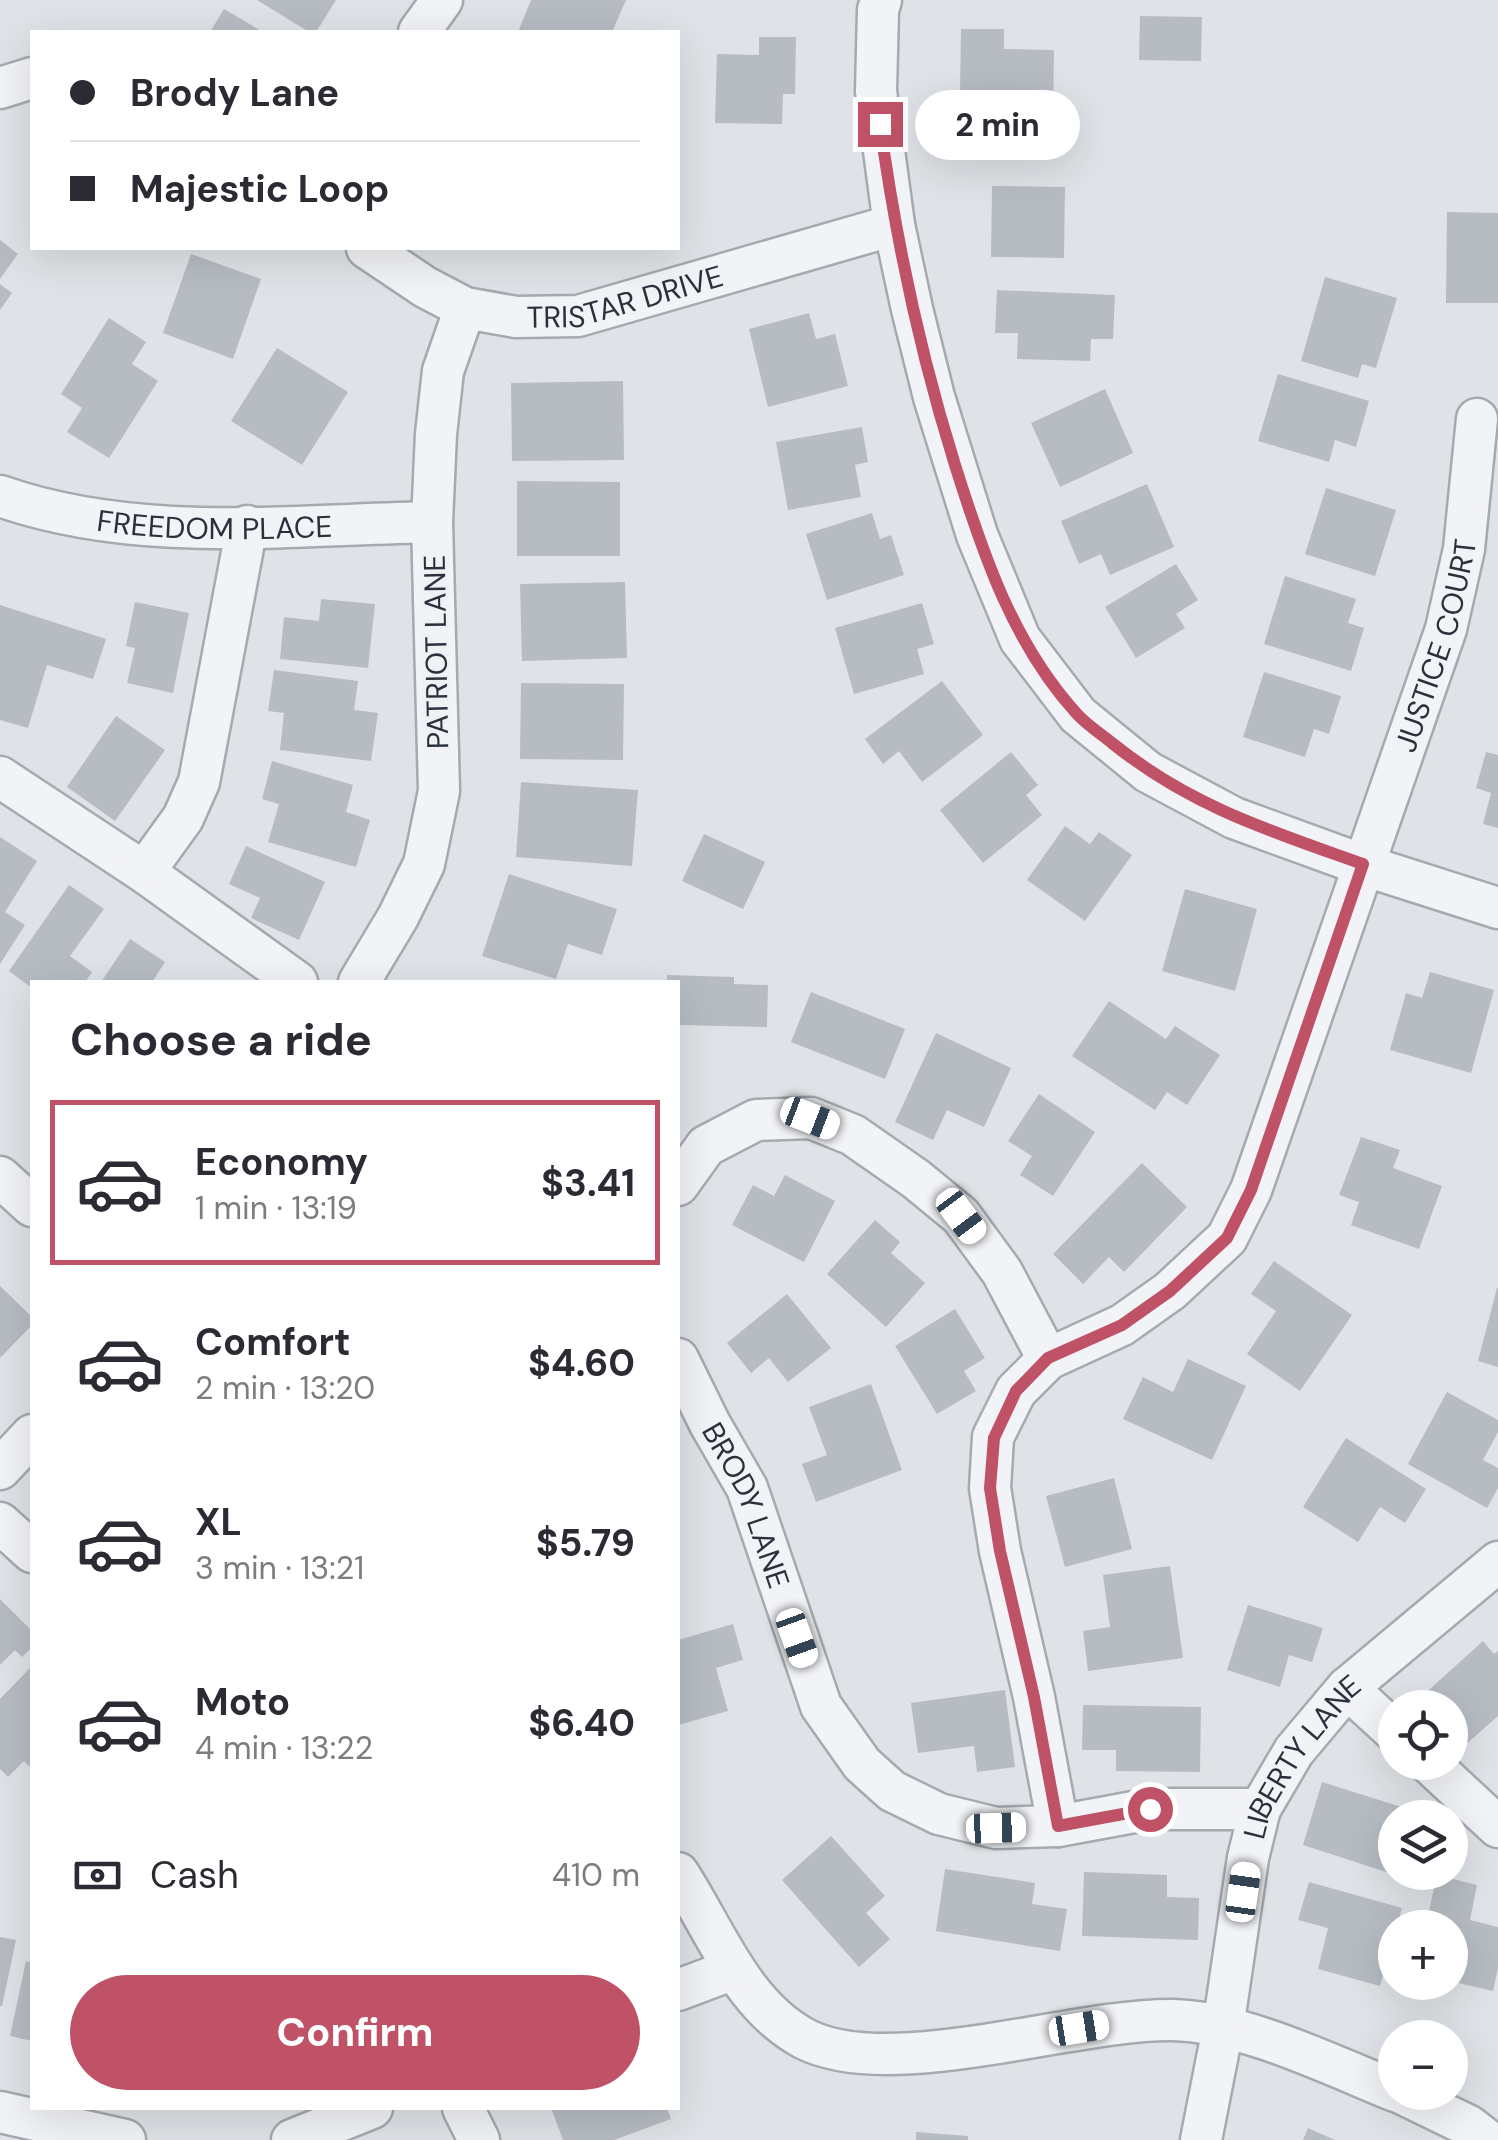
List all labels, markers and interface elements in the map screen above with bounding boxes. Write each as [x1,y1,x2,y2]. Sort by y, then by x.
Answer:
text: Brody Lane [130,68,339,118]
callout: 2 min [915,89,1080,159]
route end [858,102,903,147]
text: 2 min [955,104,1040,146]
text: Majestic Loop [130,164,389,214]
street label: TRISTAR DRIVE [526,256,727,336]
street label: FREEDOM PLACE [95,500,333,548]
street label: JUSTICE COURT [1385,537,1484,757]
street label: PATRIOT LANE [415,555,457,749]
text: Choose a ride [70,1010,372,1069]
car [777,1093,843,1143]
text: Economy [195,1137,368,1187]
icon: car [75,1138,165,1228]
text: $3.41 [541,1158,635,1208]
car [931,1183,991,1249]
text: 1 min · 13:19 [195,1187,357,1229]
text: Comfort [195,1317,351,1367]
icon: car [75,1318,165,1408]
text: $4.60 [528,1338,635,1388]
text: 2 min · 13:20 [195,1367,375,1409]
street label: BRODY LANE [694,1415,799,1593]
text: XL [195,1497,242,1547]
icon: car [75,1498,165,1588]
text: $5.79 [536,1518,635,1568]
text: 3 min · 13:21 [195,1547,364,1589]
car [773,1605,821,1671]
street label: LIBERTY LANE [1234,1666,1368,1843]
text: Moto [195,1677,290,1727]
icon: car [75,1678,165,1768]
map controls [1378,1690,1468,2110]
button: locate [1378,1690,1468,1780]
text: $6.40 [528,1698,635,1748]
text: 4 min · 13:22 [195,1727,373,1769]
route start [1128,1787,1173,1832]
button: layers [1378,1800,1468,1890]
car [965,1812,1027,1844]
icon: cash [70,1848,125,1903]
text: Cash [150,1850,239,1900]
text: 410 m [552,1854,640,1896]
car [1224,1860,1262,1924]
button: + [1378,1910,1468,2000]
button: Confirm [70,1975,640,2090]
car [1047,2008,1111,2048]
button: − [1378,2020,1468,2110]

